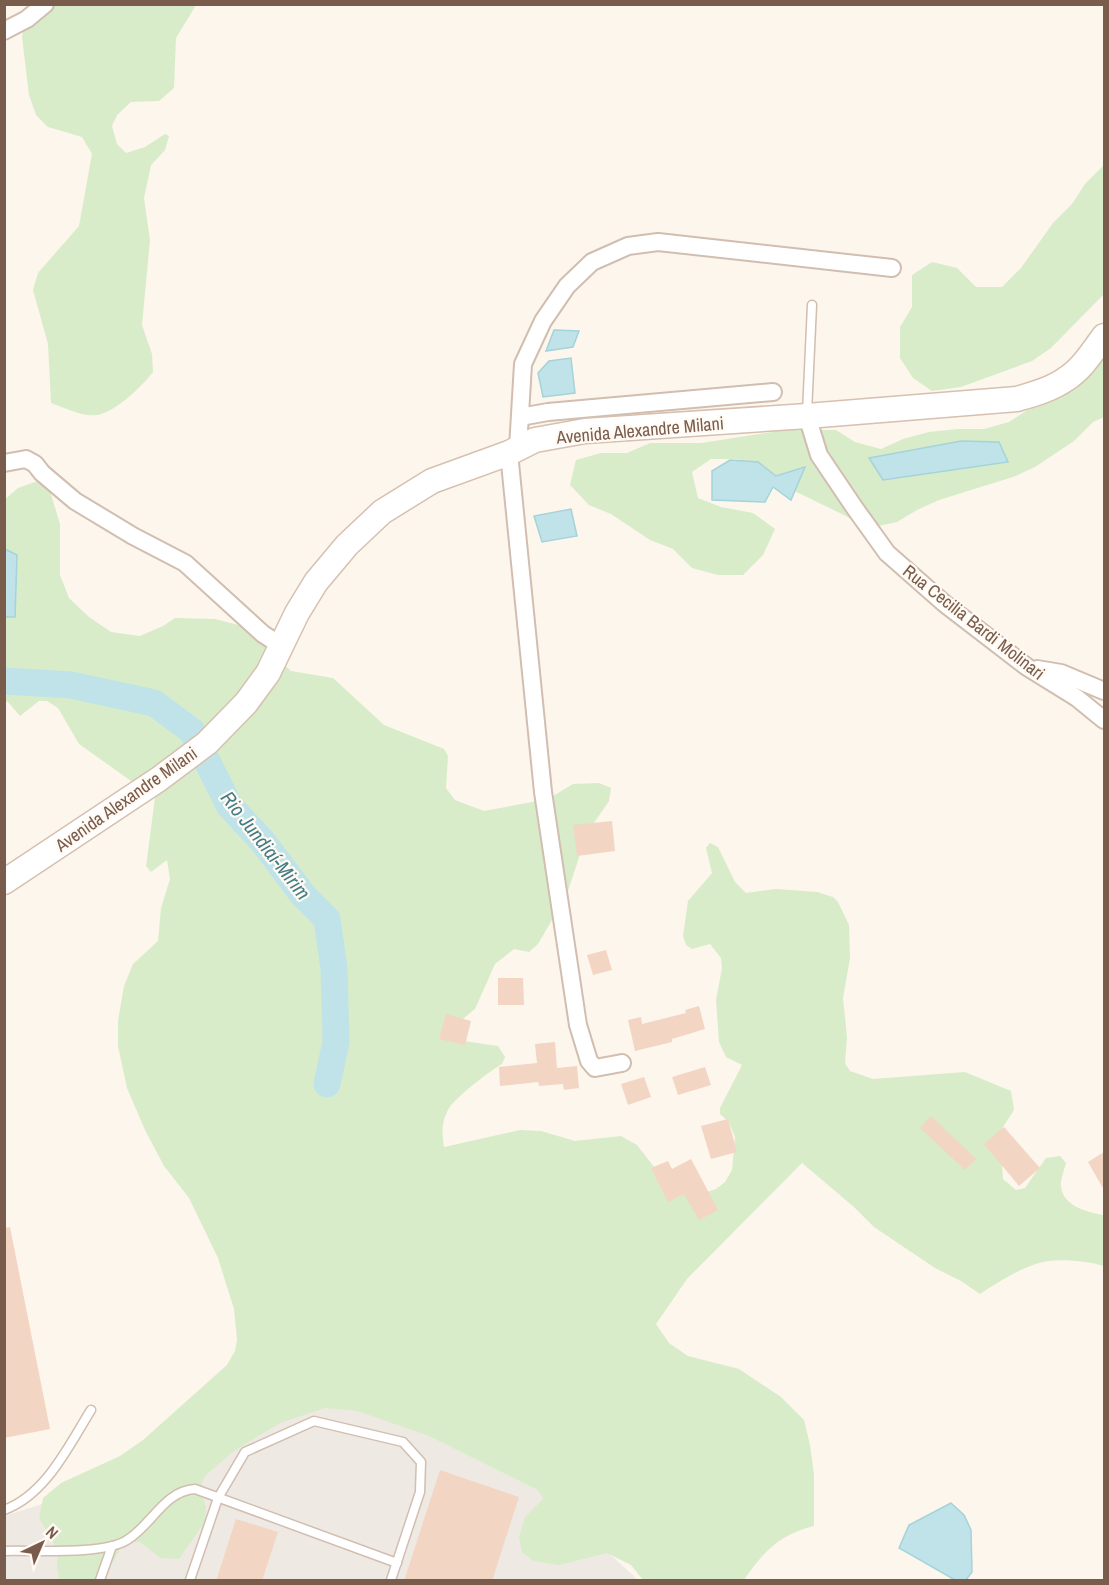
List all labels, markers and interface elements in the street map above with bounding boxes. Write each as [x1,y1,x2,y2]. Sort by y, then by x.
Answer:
street label: Avenida Alexandre Milani [554,410,725,450]
street label: Rua Cecilia Bardi Molinari [898,559,1050,685]
street label: Avenida Alexandre Milani [49,741,202,858]
water label: Rio Jundiaí-Mirim [215,785,317,905]
north arrow [12,1513,72,1573]
text: N [41,1521,63,1543]

